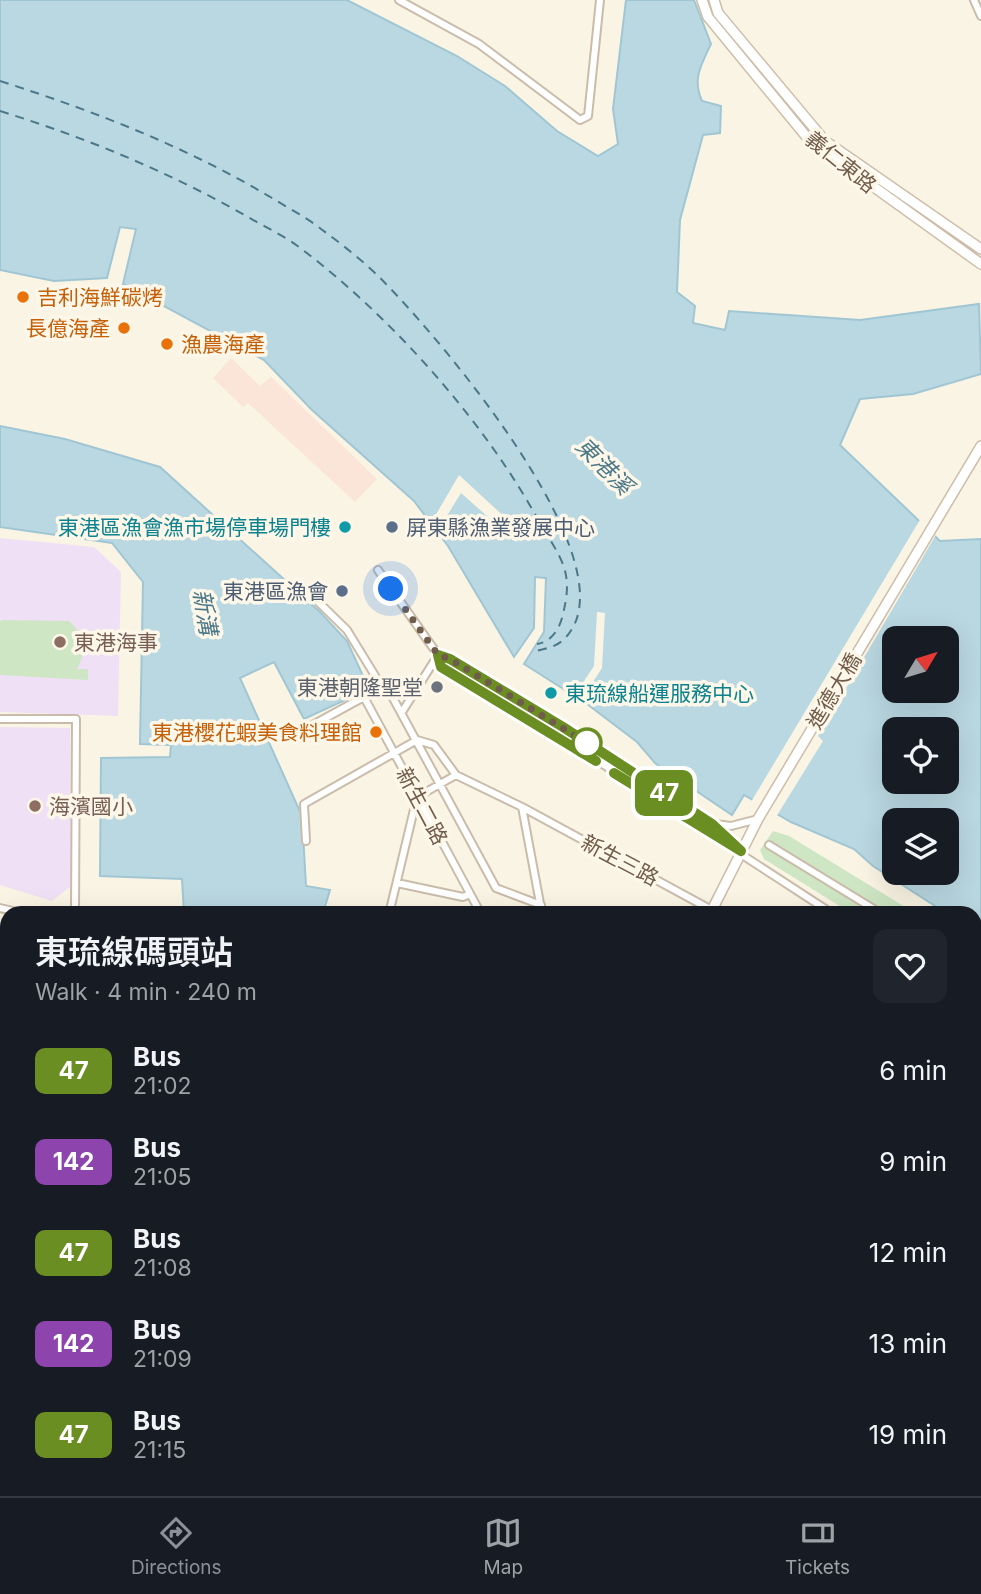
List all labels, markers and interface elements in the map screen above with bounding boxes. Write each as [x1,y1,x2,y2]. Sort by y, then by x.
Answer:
street label: 義仁東路 [800,126,882,198]
place label: 吉利海鮮碳烤 [37,285,163,310]
marker: 吉利海鮮碳烤 [15,289,31,305]
place label: 長億海產 [26,316,110,341]
marker: 長億海產 [116,320,132,336]
place label: 漁農海產 [181,332,265,357]
marker: 漁農海產 [159,336,175,352]
water label: 東港溪 [570,432,640,502]
place label: 東港區漁會漁市場停車場門樓 [58,515,331,540]
place label: 屏東縣漁業發展中心 [406,515,595,540]
marker: 東港區漁會漁市場停車場門樓 [337,519,353,535]
marker: 屏東縣漁業發展中心 [384,519,400,535]
your location [373,571,408,606]
place label: 東港區漁會 [223,579,328,604]
marker: 東港區漁會 [334,583,350,599]
water label: 新溝 [187,587,223,640]
north arrow [882,626,959,704]
map controls [882,626,959,885]
place label: 東港海事 [74,630,158,655]
marker: 東港海事 [52,634,68,650]
street label: 進德大橋 [802,649,866,733]
place label: 東港朝隆聖堂 [297,675,423,700]
marker: 東港朝隆聖堂 [429,679,445,695]
place label: 東琉線船運服務中心 [565,681,754,706]
marker: 東琉線船運服務中心 [543,685,559,701]
button: locate [882,717,959,794]
place label: 東港櫻花蝦美食料理館 [152,720,362,745]
marker: 東港櫻花蝦美食料理館 [368,724,384,740]
unlabelled marker [572,728,602,758]
street label: 新生二路 [391,763,453,849]
line badge: 47 [632,770,696,816]
text: 47 [649,778,679,807]
place label: 海濱國小 [49,794,133,819]
marker: 海濱國小 [27,798,43,814]
button: layers [882,808,959,885]
street label: 新生三路 [577,829,663,891]
button: heart [873,929,947,1003]
text: 東琉線碼頭站 [35,932,233,972]
text: Walk · 4 min · 240 m [35,978,257,1006]
text: Bus [133,1041,181,1072]
text: 6 min [879,1055,947,1086]
text: 47 [58,1056,89,1085]
text: 21:02 [133,1072,192,1100]
text: Bus [133,1132,181,1163]
text: 9 min [879,1146,947,1177]
text: 142 [53,1147,94,1176]
text: 21:05 [133,1163,192,1191]
text: Bus [133,1223,181,1254]
text: 12 min [869,1237,947,1268]
text: 47 [58,1238,89,1267]
text: 21:08 [133,1254,192,1282]
text: Bus [133,1314,181,1345]
text: 13 min [869,1328,947,1359]
text: 142 [53,1329,94,1358]
text: 21:09 [133,1345,192,1373]
text: Bus [133,1405,181,1436]
text: 19 min [869,1419,947,1450]
text: 47 [58,1420,89,1449]
text: 21:15 [133,1436,186,1464]
tab: Directions [131,1514,222,1579]
tab: Map [484,1514,523,1579]
tab: Tickets [785,1514,850,1579]

